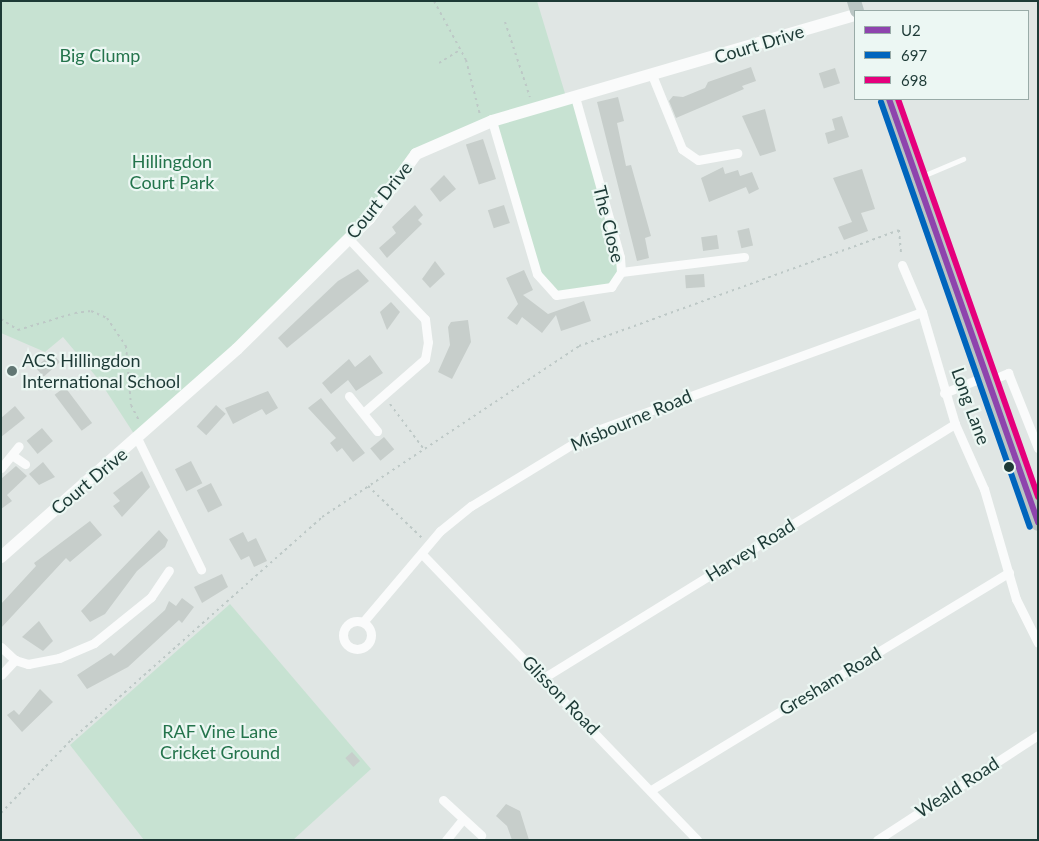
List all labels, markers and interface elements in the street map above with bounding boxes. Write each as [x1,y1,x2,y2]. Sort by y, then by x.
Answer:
legend [854,10,1029,100]
street label: Court Drive [712,20,806,68]
text: U2 [901,21,921,39]
park label: Big Clump [60,44,140,66]
text: 697 [901,46,927,64]
text: 698 [901,71,927,89]
park label: Hillingdon Court Park [130,151,214,193]
street label: Court Drive [341,157,417,243]
street label: The Close [589,183,629,265]
place label: ACS Hillingdon International School [22,350,180,392]
street label: Long Lane [947,364,995,448]
marker: ACS Hillingdon International School [6,365,18,377]
street label: Misbourne Road [567,385,695,455]
street label: Court Drive [47,443,131,519]
unlabelled marker [1004,462,1014,472]
street label: Harvey Road [701,514,799,586]
street label: Gresham Road [775,642,885,720]
street label: Glisson Road [518,651,604,739]
park label: RAF Vine Lane Cricket Ground [160,721,280,764]
street label: Weald Road [911,752,1003,822]

